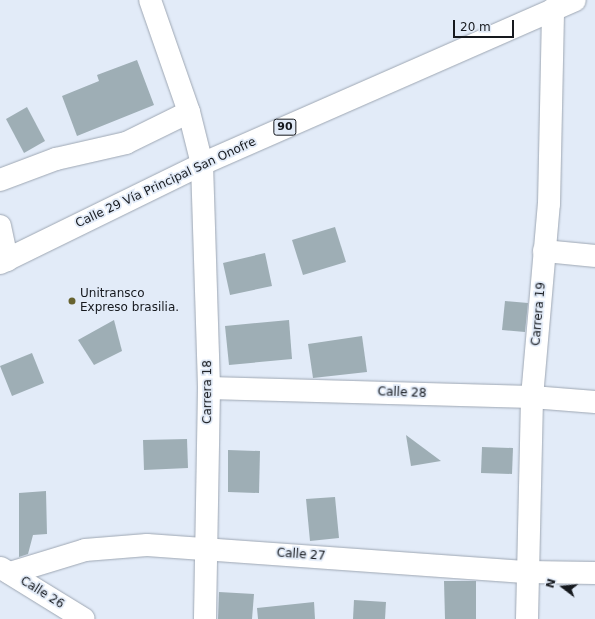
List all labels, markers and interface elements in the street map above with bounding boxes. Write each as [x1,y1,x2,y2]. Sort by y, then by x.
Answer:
scale bar [455,12,516,38]
text: 20 m [460,20,491,34]
road number: 90 [273,118,297,136]
street label: Calle 29 Vía Principal San Onofre [74,135,258,231]
street label: Carrera 19 [529,282,549,346]
place label: Unitransco Expreso brasilia. [80,287,179,315]
marker: Unitransco Expreso brasilia. [67,296,77,306]
street label: Carrera 18 [201,360,215,424]
street label: Calle 28 [377,385,427,401]
street label: Calle 27 [276,546,326,564]
north arrow [543,567,583,607]
street label: Calle 26 [17,574,67,612]
text: N [543,577,559,590]

